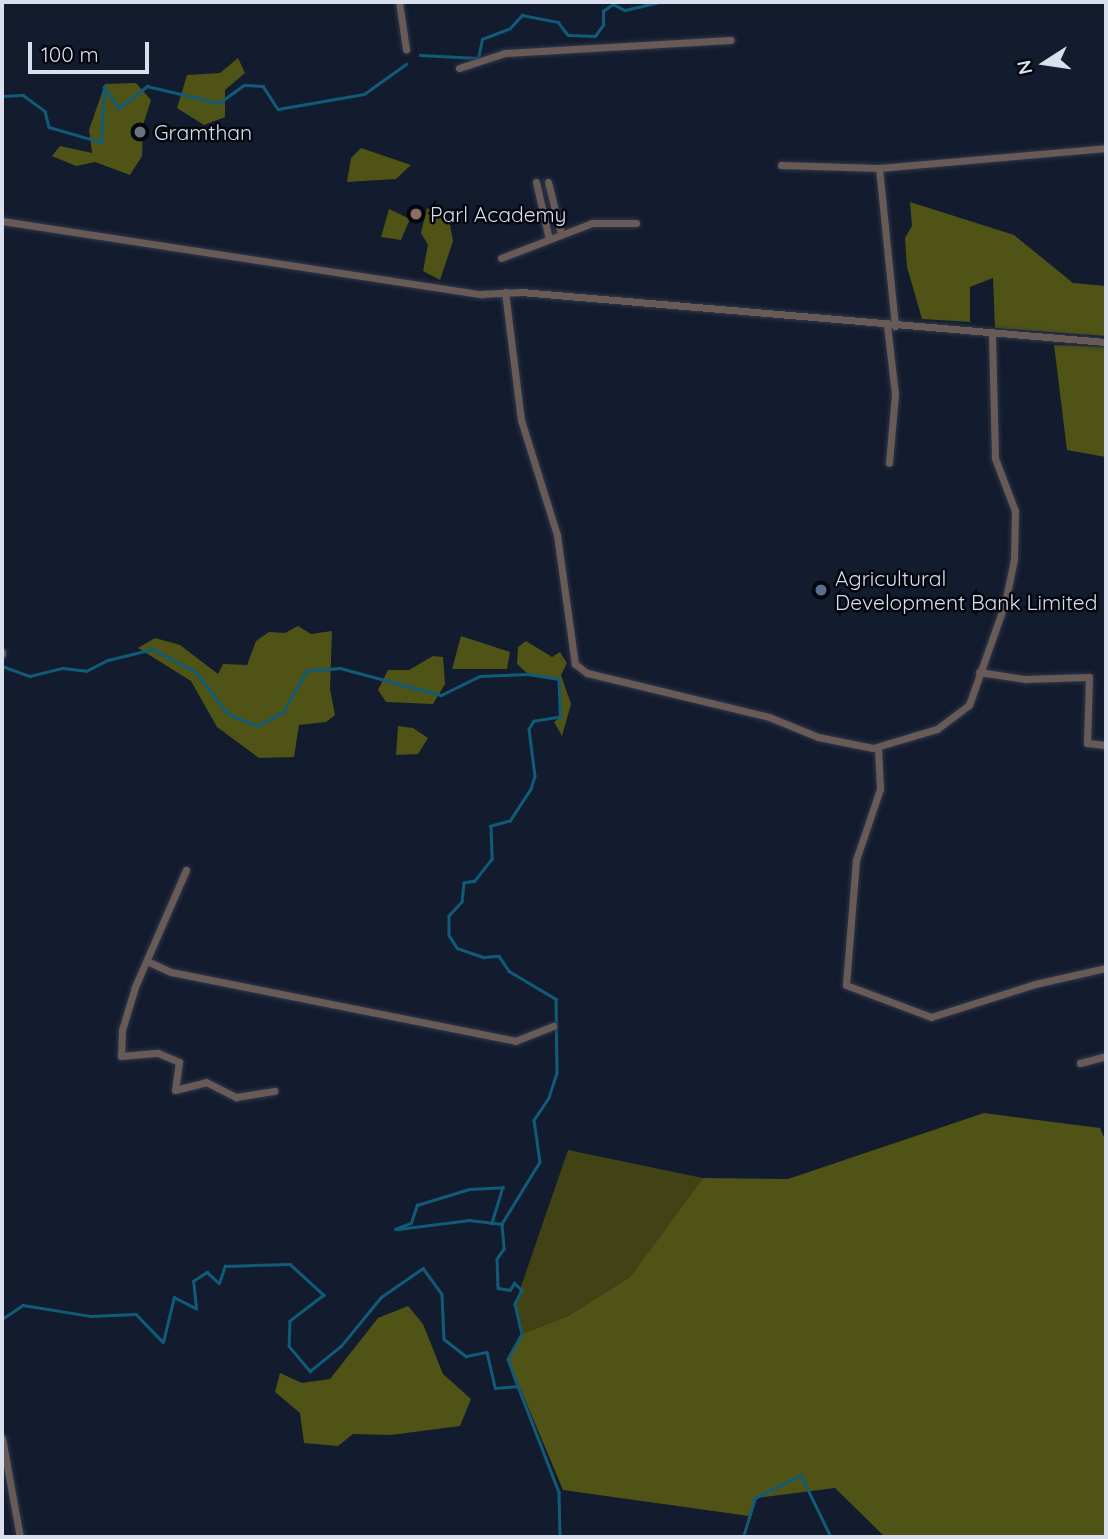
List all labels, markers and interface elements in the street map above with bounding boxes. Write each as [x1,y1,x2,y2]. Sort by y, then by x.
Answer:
scale bar [32,28,152,72]
north arrow [1010,28,1080,98]
text: 100 m [41,41,99,67]
text: N [1011,58,1038,77]
place label: Gramthan [154,119,252,145]
marker: Gramthan [132,124,148,140]
place label: Parl Academy [430,201,567,227]
marker: Parl Academy [408,206,424,222]
place label: Agricultural Development Bank Limited [835,565,1097,615]
marker: Agricultural Development Bank Limited [813,582,829,598]

